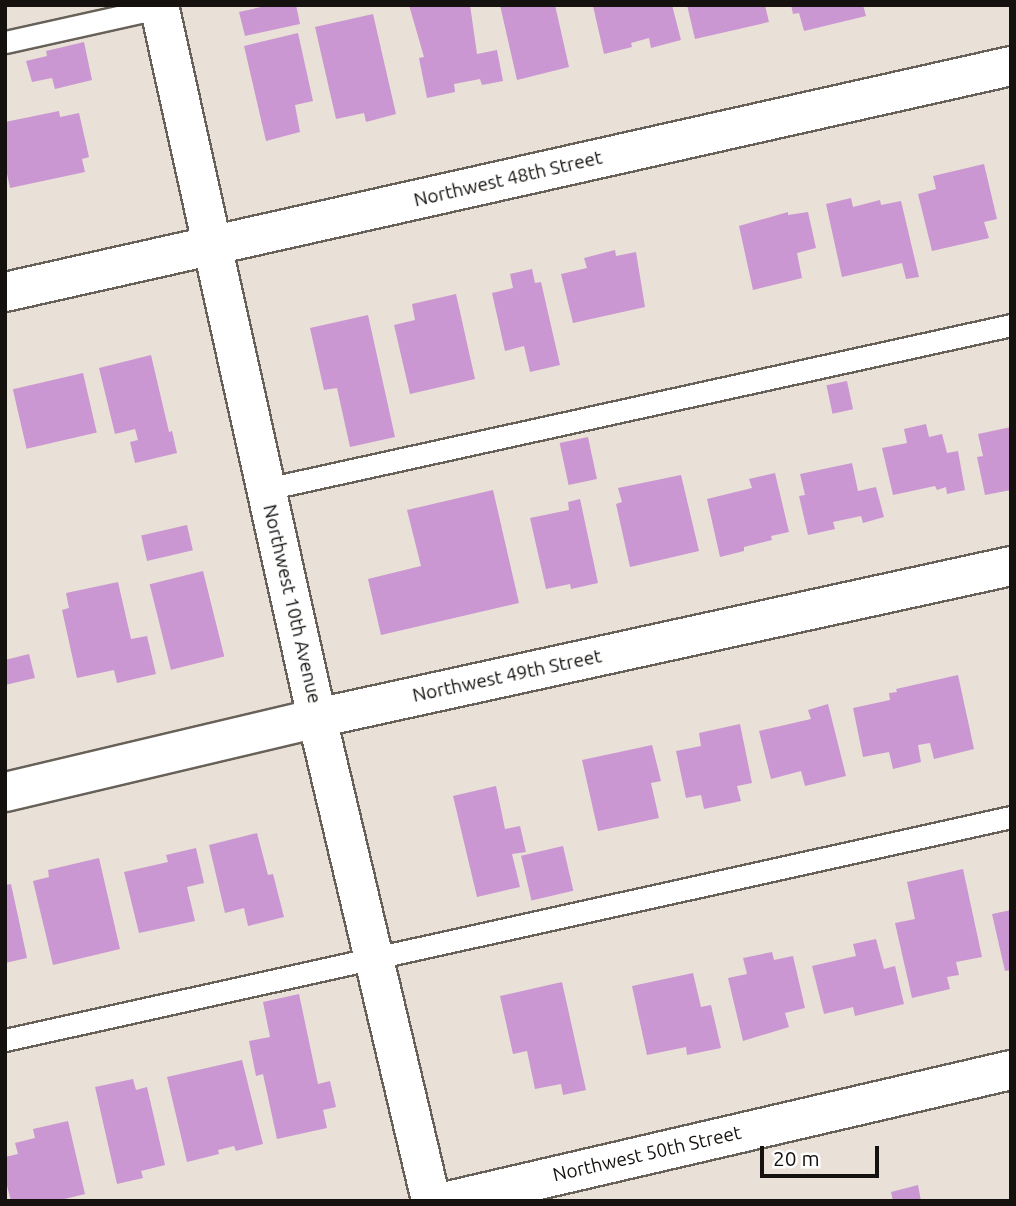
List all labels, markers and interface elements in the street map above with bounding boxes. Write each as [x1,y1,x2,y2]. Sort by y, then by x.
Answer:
street label: Northwest 48th Street [412,146,604,212]
street label: Northwest 10th Avenue [258,502,326,706]
street label: Northwest 49th Street [410,645,604,707]
street label: Northwest 50th Street [551,1121,743,1187]
scale bar [764,1132,883,1176]
text: 20 m [773,1146,820,1170]

